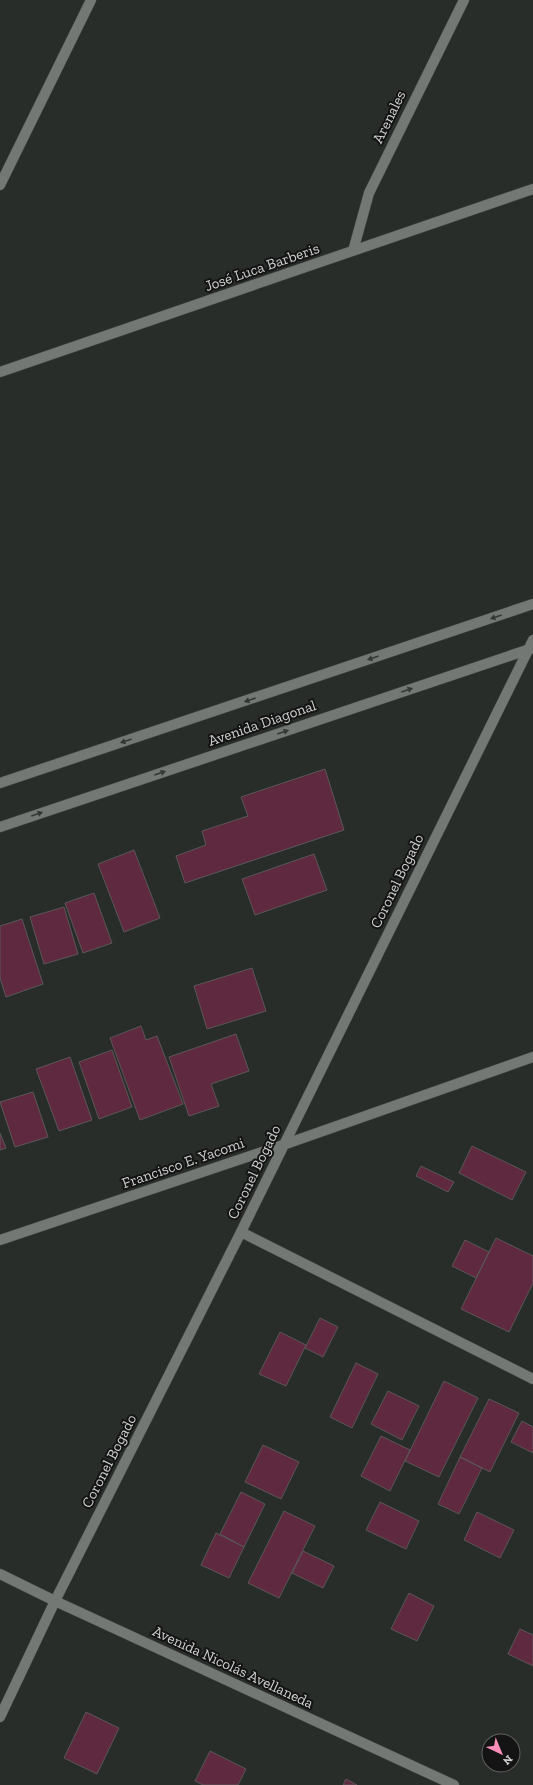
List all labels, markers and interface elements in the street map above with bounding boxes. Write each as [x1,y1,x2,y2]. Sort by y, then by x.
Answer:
street label: Arenales [369,88,409,146]
street label: José Luca Barberis [202,239,322,295]
one-way arrow [490,614,502,620]
one-way arrow [366,655,378,661]
one-way arrow [401,687,413,693]
street label: Avenida Diagonal [206,696,318,750]
one-way arrow [243,697,255,703]
one-way arrow [278,728,290,734]
one-way arrow [120,738,132,744]
one-way arrow [155,770,167,776]
one-way arrow [31,811,43,817]
street label: Coronel Bogado [366,831,428,931]
street label: Coronel Bogado [223,1122,285,1222]
street label: Francisco E. Yacomi [119,1134,247,1192]
street label: Coronel Bogado [78,1411,140,1511]
street label: Avenida Nicolás Avellaneda [150,1622,316,1712]
north arrow [481,1733,521,1773]
text: N [500,1752,515,1768]

